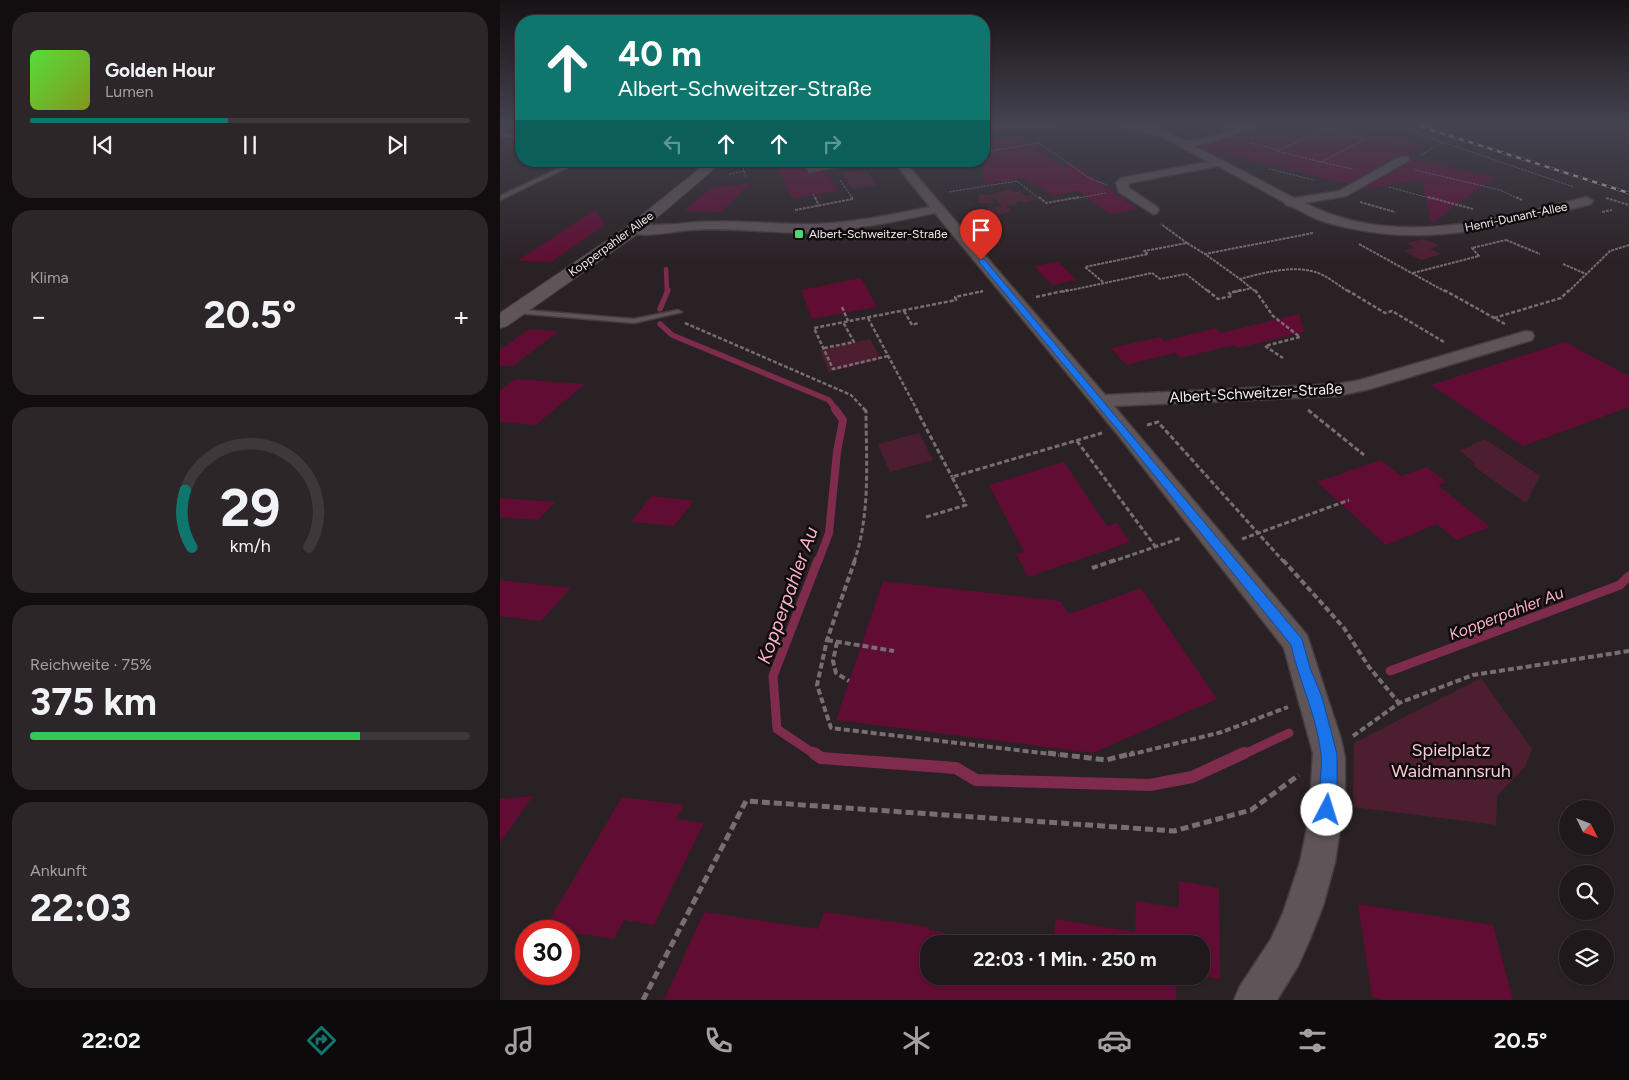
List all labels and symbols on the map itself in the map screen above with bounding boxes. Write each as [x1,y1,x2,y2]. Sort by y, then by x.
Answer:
street label: Henri-Dunant-Allee [1463,199,1569,235]
street label: Kopperpahler Allee [566,208,657,280]
pin [960,209,1002,260]
place label: Albert-Schweitzer-Straße [809,227,948,241]
marker: Albert-Schweitzer-Straße [793,228,805,240]
street label: Albert-Schweitzer-Straße [1169,379,1343,407]
water label: Kopperpahler Au [752,523,823,667]
water label: Kopperpahler Au [1446,583,1566,644]
park label: Spielplatz Waidmannsruh [1391,739,1511,782]
position arrow [1300,783,1352,835]
north arrow [1559,800,1614,855]
speed limit sign: 30 [515,920,580,985]

